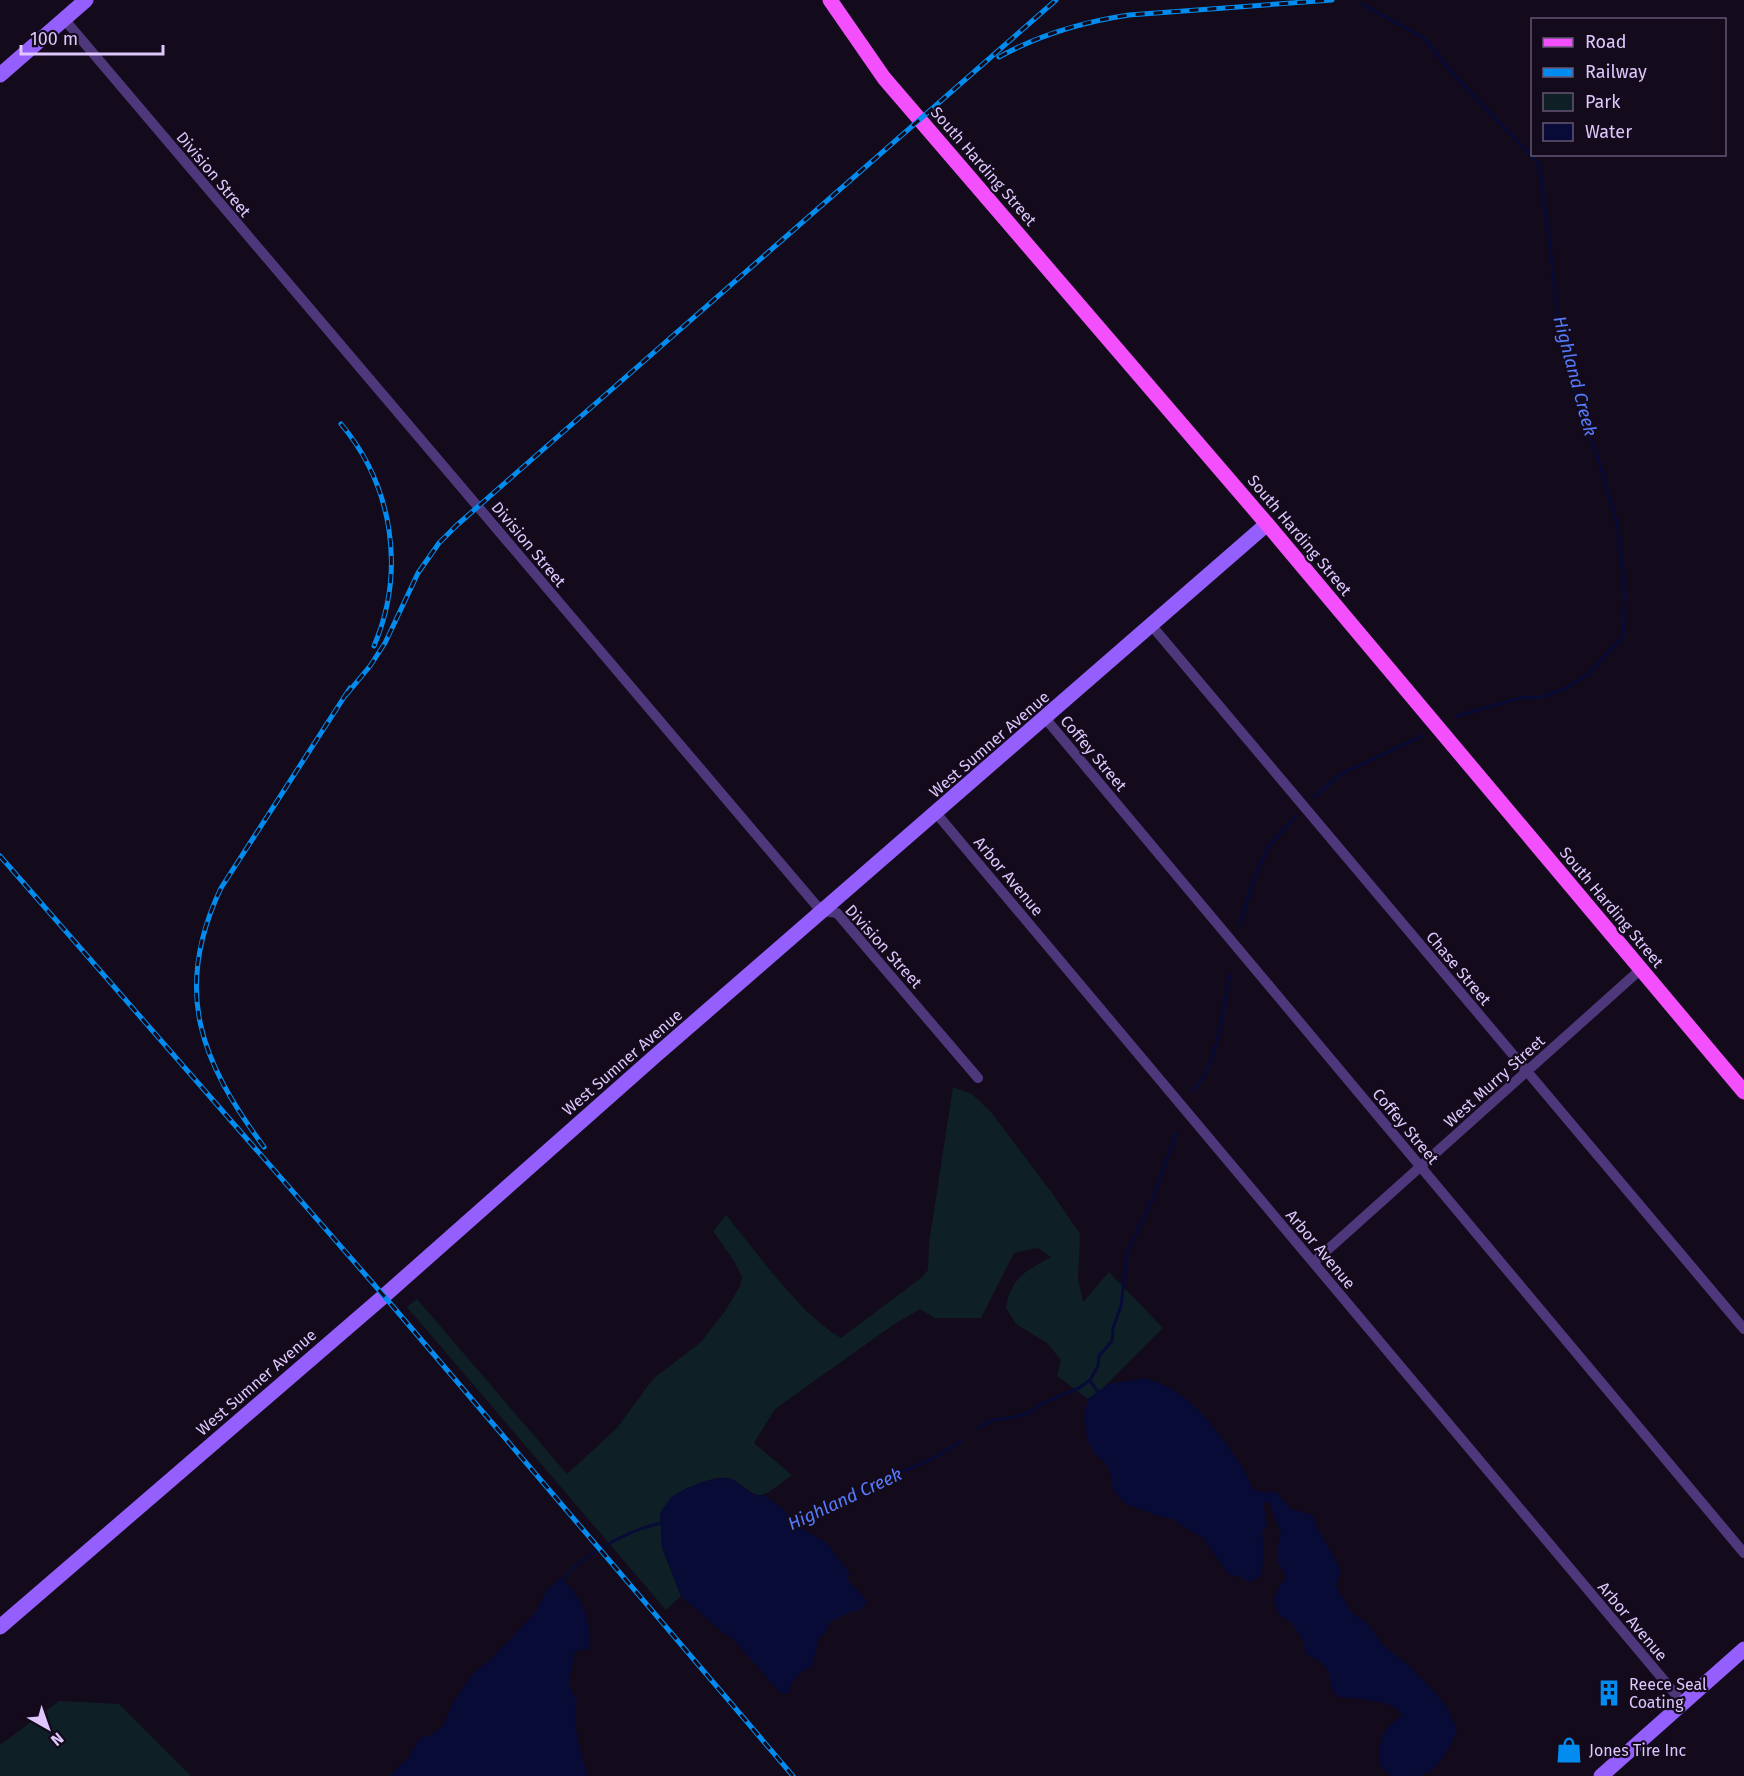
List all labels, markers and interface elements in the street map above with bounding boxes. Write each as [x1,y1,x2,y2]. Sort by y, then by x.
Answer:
scale bar [21,18,164,56]
legend [1531,18,1726,156]
text: 100 m [30,28,78,50]
text: Road [1585,31,1627,53]
text: Railway [1585,61,1647,83]
text: Park [1585,91,1621,113]
street label: South Harding Street [927,103,1041,230]
text: Water [1585,121,1632,143]
street label: Division Street [172,128,255,221]
water label: Highland Creek [1548,314,1602,439]
street label: South Harding Street [1244,471,1356,600]
street label: Division Street [487,498,570,591]
street label: West Sumner Avenue [926,687,1053,802]
street label: Coffey Street [1057,712,1131,795]
street label: Arbor Avenue [970,833,1047,920]
street label: South Harding Street [1556,843,1668,972]
street label: Division Street [841,901,926,992]
street label: Chase Street [1422,928,1495,1009]
street label: West Sumner Avenue [559,1005,686,1120]
street label: West Murry Street [1440,1031,1549,1132]
street label: Coffey Street [1369,1085,1443,1168]
street label: Arbor Avenue [1282,1206,1359,1293]
street label: West Sumner Avenue [193,1325,320,1440]
water label: Highland Creek [784,1463,906,1535]
street label: Arbor Avenue [1594,1578,1671,1665]
place label: Reece Seal Coating [1629,1675,1707,1712]
building icon: Reece Seal Coating [1594,1678,1624,1708]
north arrow [18,1698,78,1758]
text: N [47,1728,67,1750]
shop icon: Jones Tire Inc [1554,1735,1584,1765]
place label: Jones Tire Inc [1589,1741,1687,1760]

